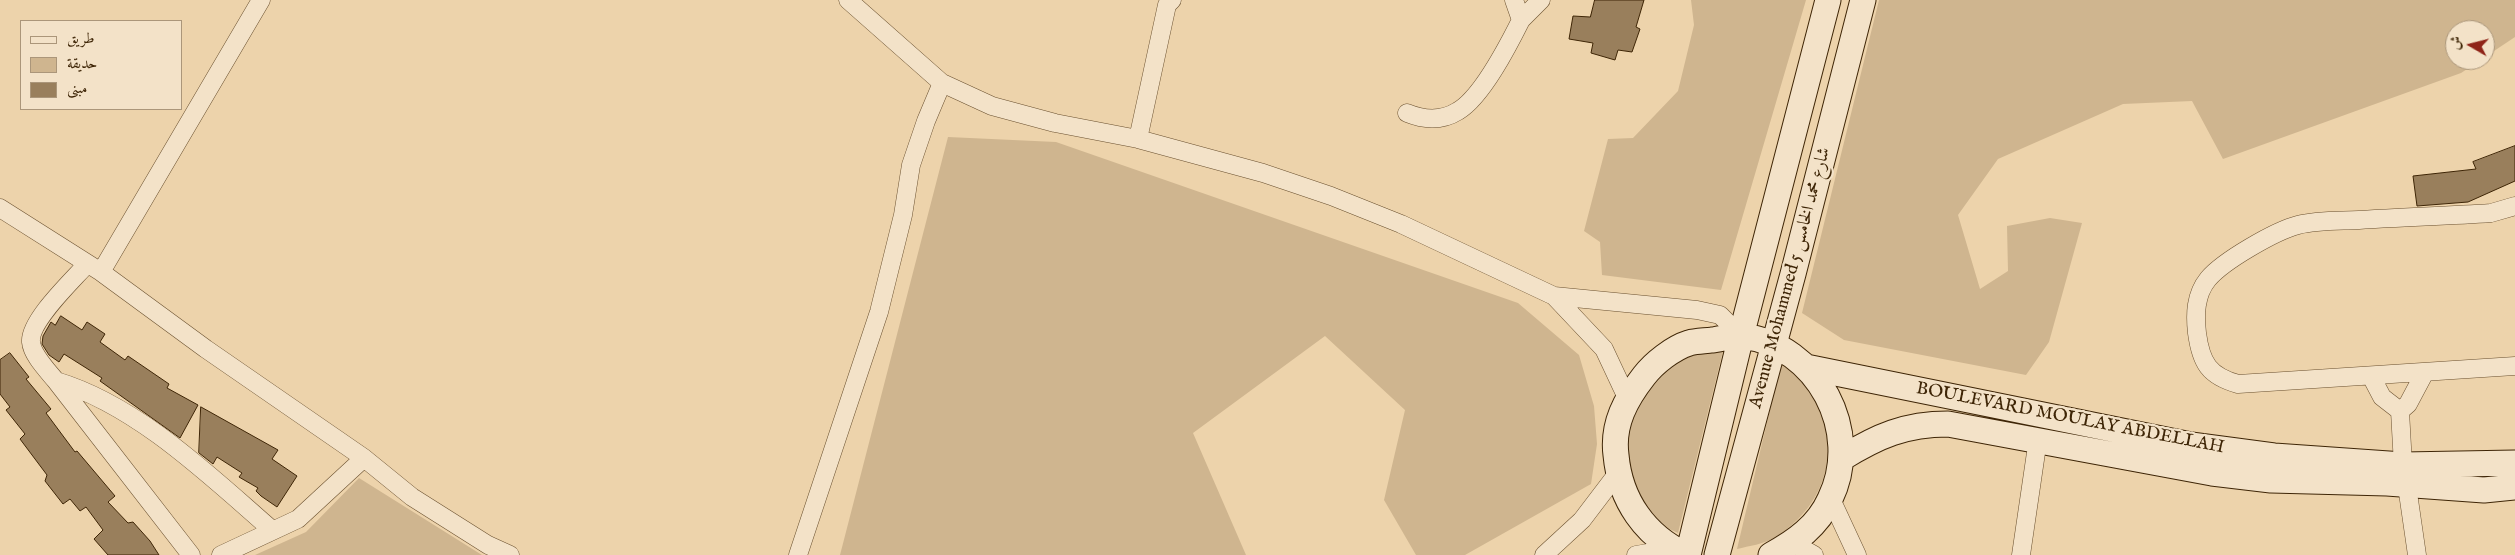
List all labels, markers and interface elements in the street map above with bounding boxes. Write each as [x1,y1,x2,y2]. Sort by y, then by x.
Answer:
legend [20,20,182,110]
north arrow [2445,20,2495,70]
text: طريق [67,29,94,48]
text: ش [2446,35,2466,51]
text: حديقة [67,54,97,73]
text: مبنى [67,79,87,98]
street label: Avenue Mohammed 5 شارع محمد الخامس [1746,145,1836,411]
street label: BOULEVARD MOULAY ABDELLAH [1914,378,2226,460]

